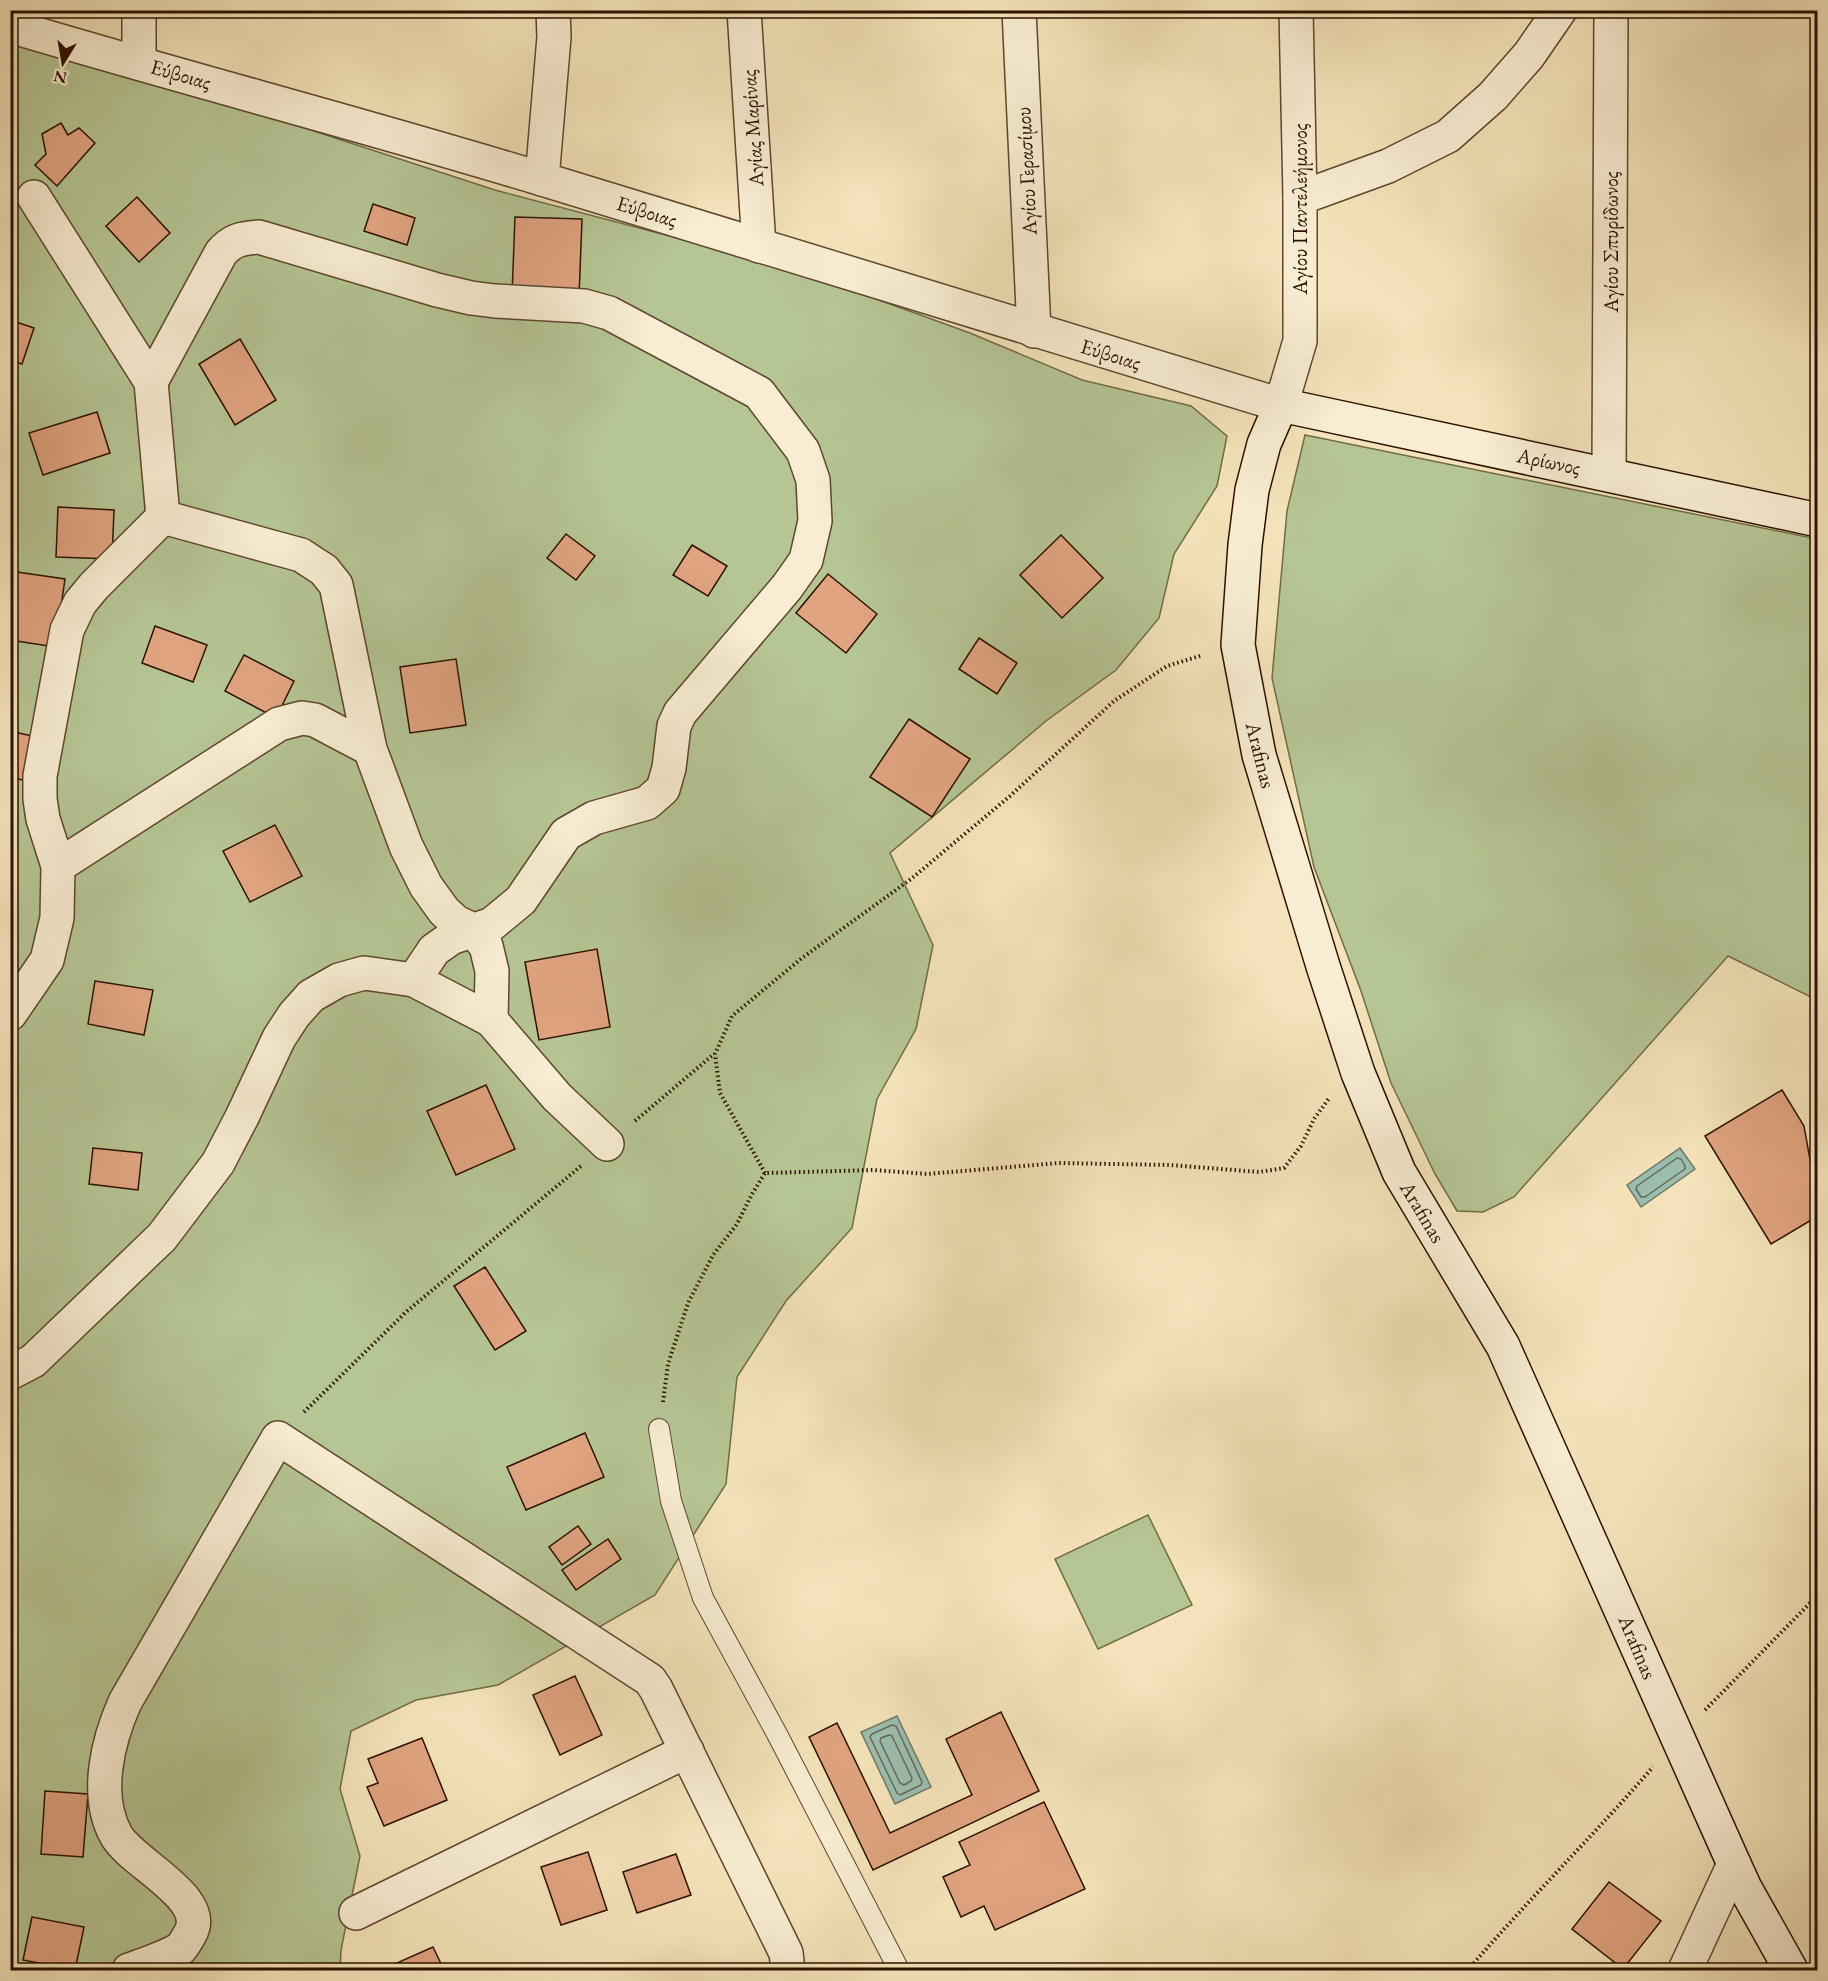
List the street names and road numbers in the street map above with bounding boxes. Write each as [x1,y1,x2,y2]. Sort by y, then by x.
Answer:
street label: Εύβοιας [148,53,214,95]
street label: Αγίας Μαρίνας [734,69,770,188]
street label: Αγίου Γερασίμου [1009,106,1043,237]
street label: Αγίου Παντελεήμονος [1286,123,1313,296]
street label: Αγίου Σπυρίδωνος [1597,171,1624,314]
street label: Εύβοιας [613,189,681,233]
street label: Εύβοιας [1077,332,1145,376]
street label: Αρίωνος [1514,441,1583,481]
street label: Arafinas [1240,718,1282,791]
street label: Arafinas [1394,1175,1452,1248]
street label: Arafinas [1612,1610,1664,1683]

